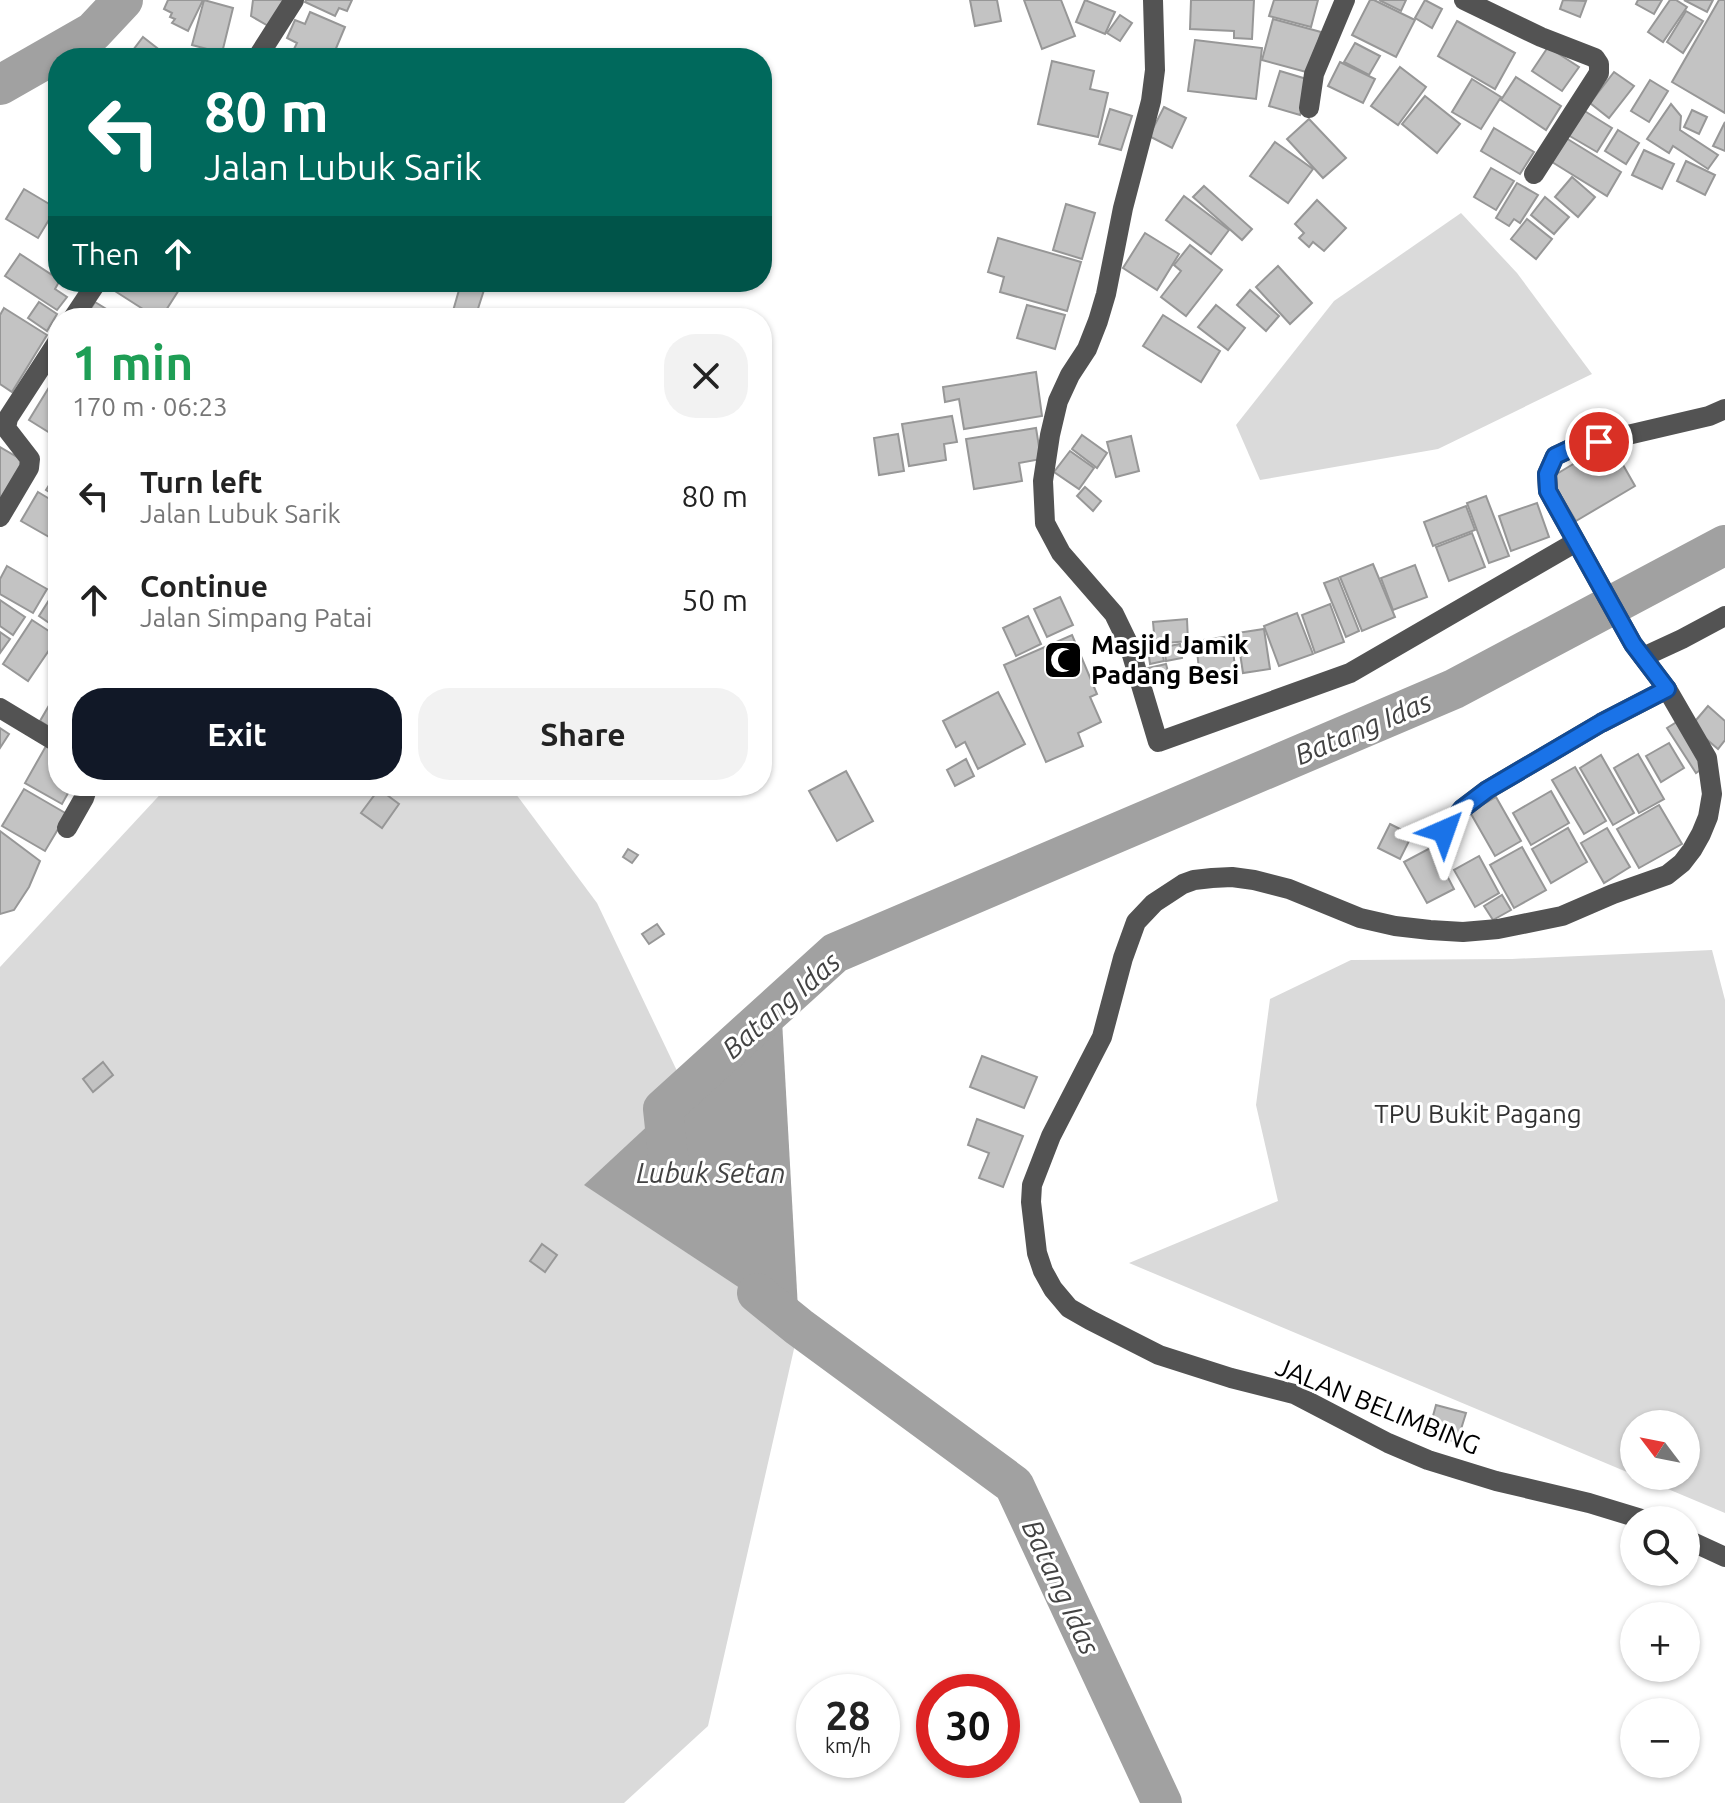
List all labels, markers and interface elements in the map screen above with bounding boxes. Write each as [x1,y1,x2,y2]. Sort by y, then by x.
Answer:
icon: left [72,80,176,184]
text: 80 m [204,80,329,143]
text: Jalan Lubuk Sarik [204,146,482,187]
icon: ahead [156,232,200,276]
text: Then [72,237,140,271]
button: close [664,334,748,418]
text: 1 min [72,335,193,389]
text: 170 m · 06:23 [72,392,228,421]
pin [1565,408,1633,476]
icon: arrive [1577,420,1621,464]
text: Turn left [140,465,262,499]
icon: left [72,474,116,518]
text: 80 m [681,479,748,513]
text: Jalan Lubuk Sarik [140,499,341,528]
text: Continue [140,569,268,603]
icon: ahead [72,578,116,622]
text: 50 m [681,583,748,617]
text: Jalan Simpang Patai [140,603,372,632]
place label: Masjid Jamik Padang Besi [1091,630,1249,689]
mosque icon: Masjid Jamik Padang Besi [1042,639,1084,681]
water label: Batang Idas [1290,685,1436,770]
button: Exit [72,688,402,780]
button: Share [418,688,748,780]
position arrow [1402,789,1486,873]
water label: Batang Idas [716,945,846,1064]
park label: TPU Bukit Pagang [1374,1099,1582,1128]
water label: Lubuk Setan [636,1157,786,1188]
street label: JALAN BELIMBING [1272,1351,1484,1460]
north arrow [1620,1410,1700,1490]
map controls [1620,1410,1700,1778]
button: search [1620,1506,1700,1586]
water label: Batang Idas [1017,1514,1106,1659]
button: + [1620,1602,1700,1682]
speed limit sign: 30 [916,1674,1020,1778]
text: 28 [825,1693,871,1738]
button: − [1620,1698,1700,1778]
text: km/h [825,1734,871,1757]

